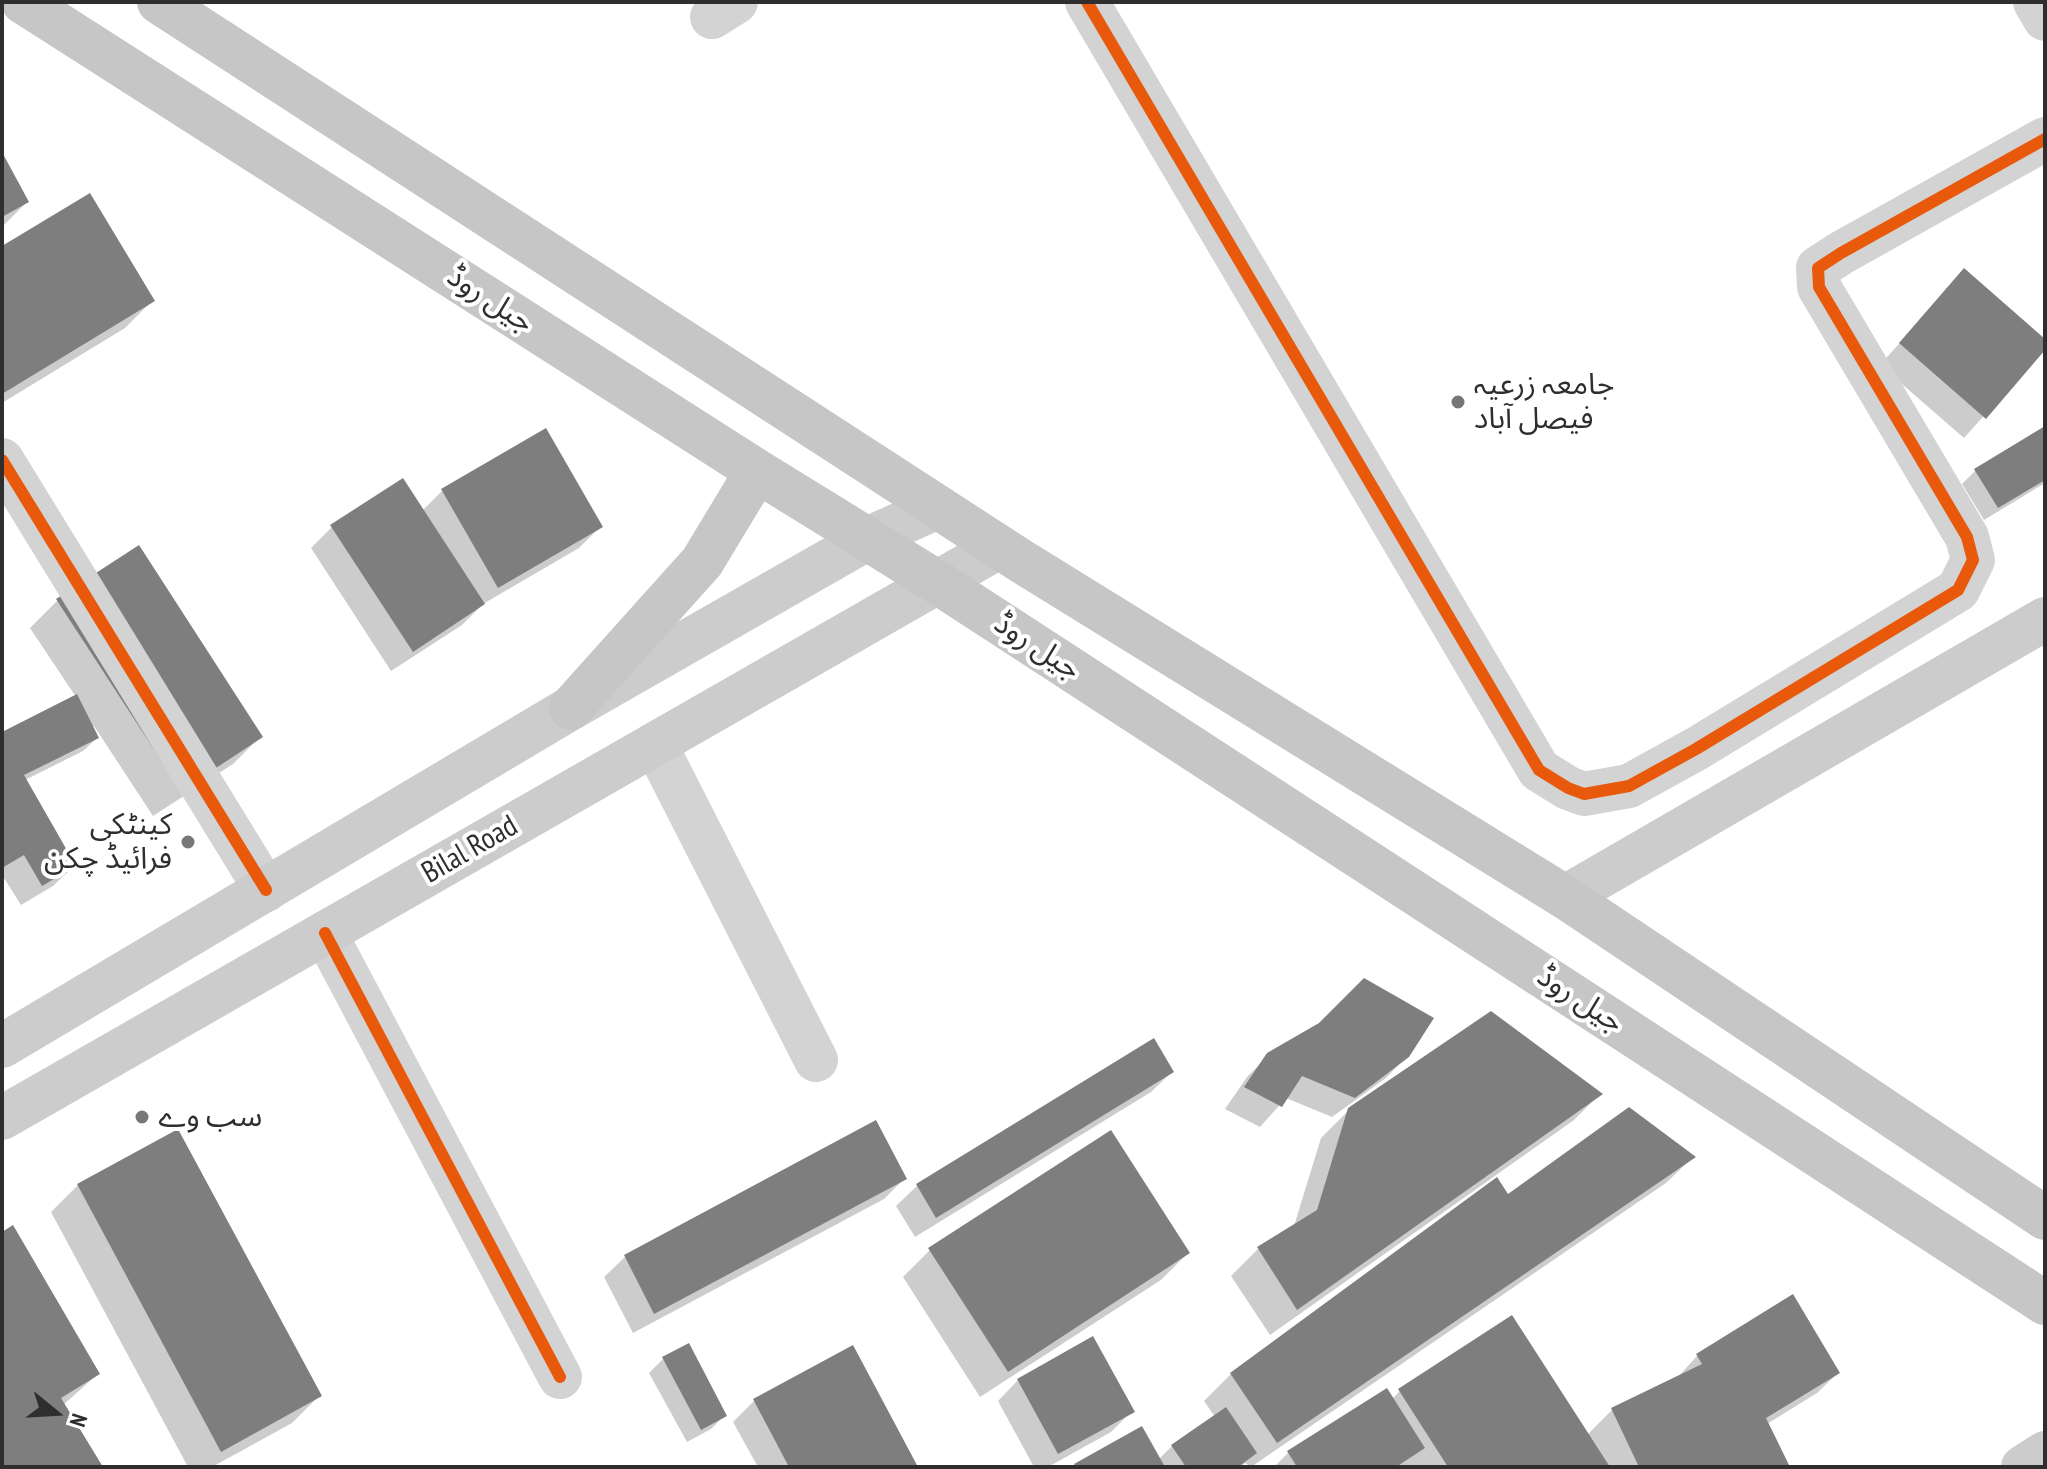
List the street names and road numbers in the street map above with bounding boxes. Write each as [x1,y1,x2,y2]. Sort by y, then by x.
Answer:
street label: جیل روڈ [440,259,540,341]
street label: جیل روڈ [987,606,1087,688]
street label: Bilal Road [416,808,524,892]
street label: جیل روڈ [1530,959,1630,1041]

